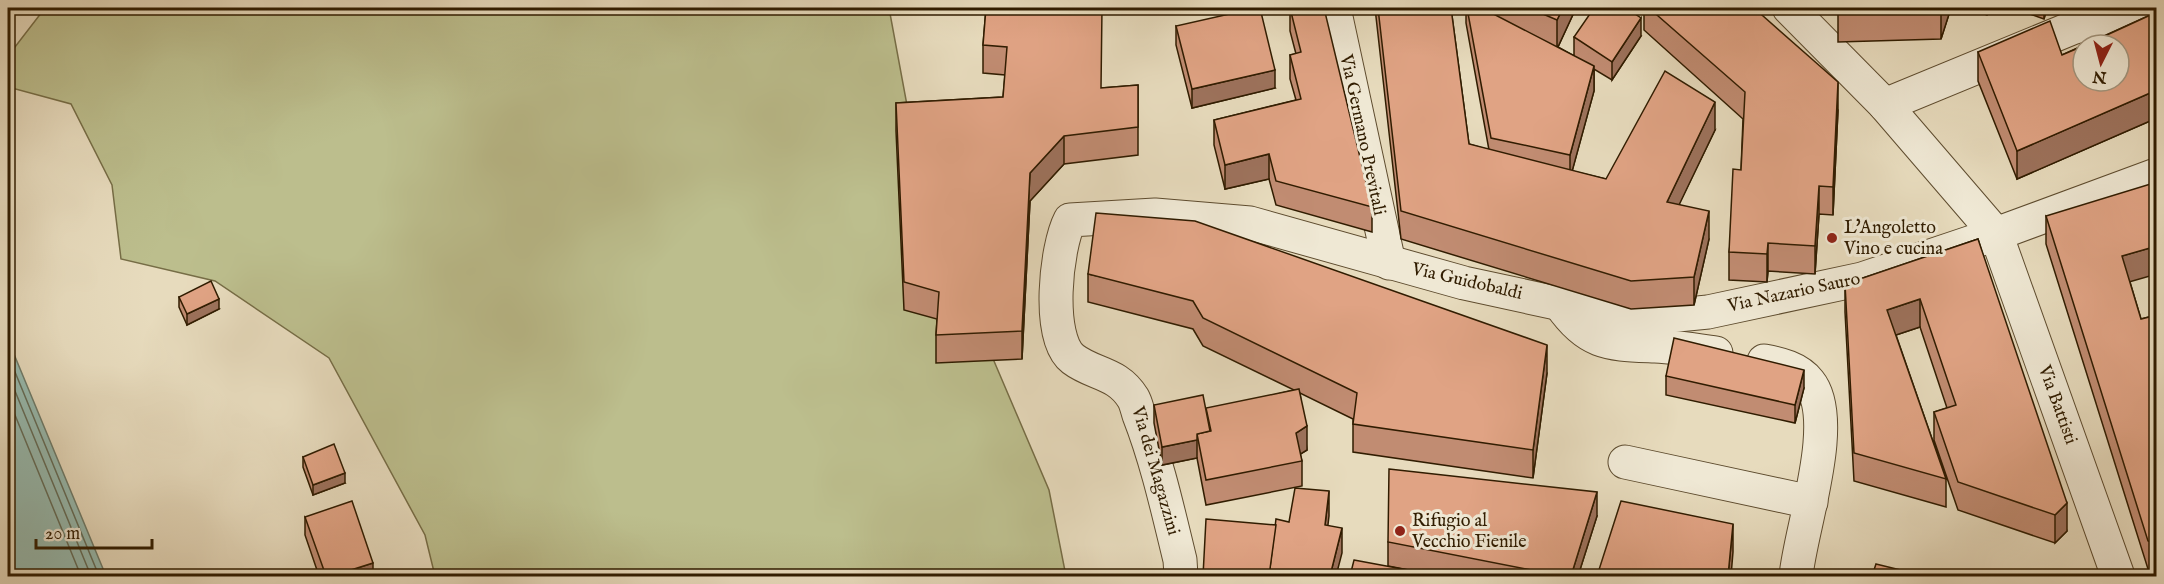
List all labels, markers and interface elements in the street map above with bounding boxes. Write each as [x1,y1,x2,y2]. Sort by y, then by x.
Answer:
north arrow [2071,33,2131,93]
street label: Via Germano Previtali [1333,51,1390,218]
text: N [2092,65,2109,87]
place label: L'Angoletto Vino e cucina [1843,217,1943,261]
marker: L'Angoletto Vino e cucina [1825,231,1839,245]
street label: Via Guidobaldi [1409,258,1525,306]
street label: Via Nazario Sauro [1725,268,1863,318]
street label: Via Battisti [2032,361,2082,448]
street label: Via dei Magazzini [1125,403,1184,538]
place label: Rifugio al Vecchio Fienile [1411,510,1526,554]
scale bar [36,512,152,550]
text: 20 m [45,523,80,546]
marker: Rifugio al Vecchio Fienile [1393,524,1407,538]

